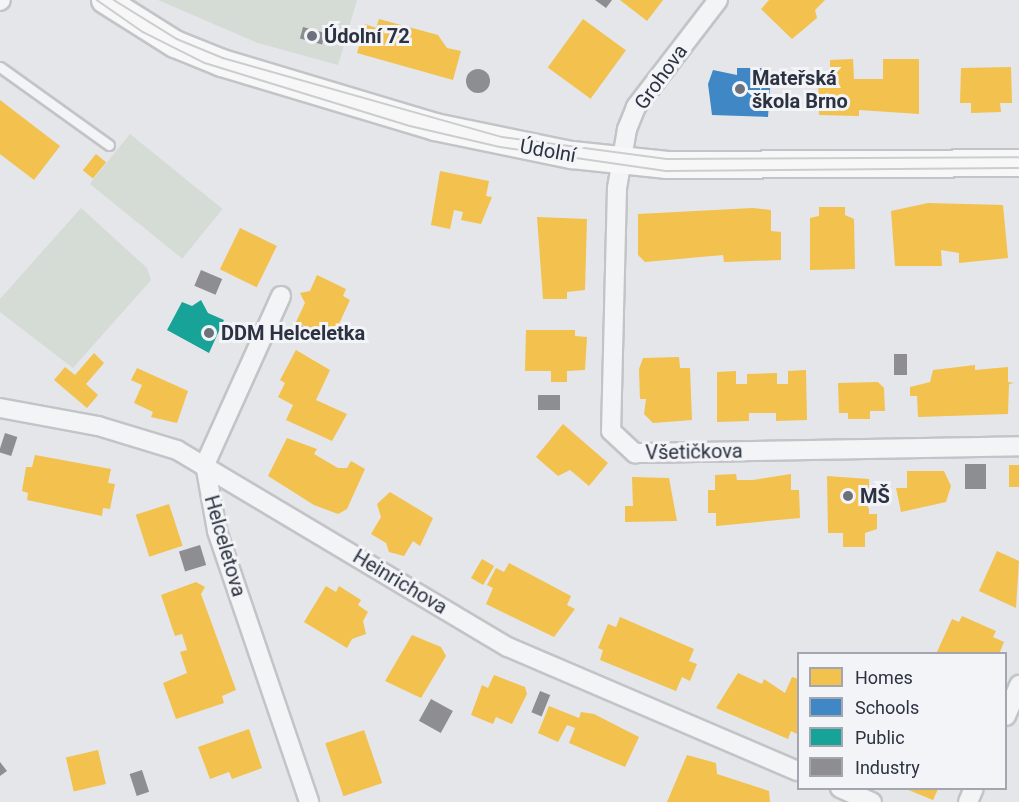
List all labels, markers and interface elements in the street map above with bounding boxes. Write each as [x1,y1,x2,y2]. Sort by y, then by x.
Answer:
place label: Údolní 72 [324,24,410,48]
marker: Údolní 72 [305,29,319,43]
street label: Grohova [629,40,693,114]
place label: Mateřská škola Brno [752,66,848,113]
marker: Mateřská škola Brno [733,82,747,96]
street label: Údolní [518,134,578,168]
place label: DDM Helceletka [221,321,365,345]
marker: DDM Helceletka [202,326,216,340]
street label: Všetičkova [645,439,743,465]
place label: MŠ [860,484,890,508]
marker: MŠ [841,489,855,503]
street label: Helceletova [199,493,251,599]
street label: Heinrichova [349,545,451,619]
legend [797,652,1007,790]
text: Homes [855,667,913,688]
text: Schools [855,697,919,718]
text: Public [855,727,905,748]
text: Industry [855,757,920,778]

